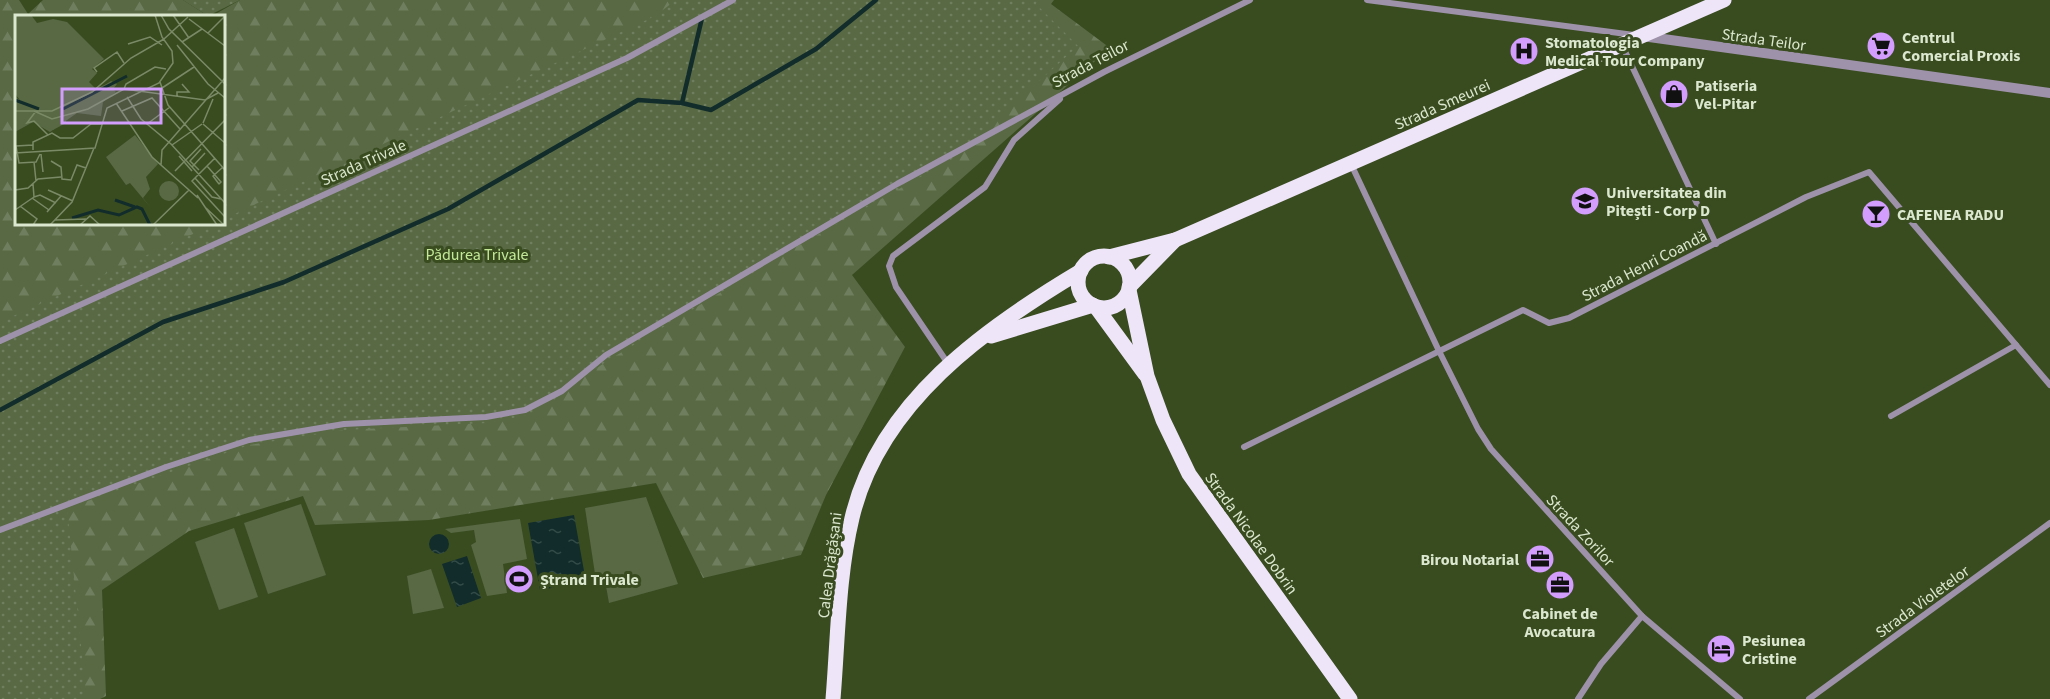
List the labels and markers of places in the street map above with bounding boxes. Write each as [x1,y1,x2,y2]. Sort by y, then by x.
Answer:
place label: Centrul Comercial Proxis [1902,27,2020,67]
supermarket icon: Centrul Comercial Proxis [1865,30,1897,62]
place label: Stomatologia Medical Tour Company [1545,32,1705,72]
hospital icon: Stomatologia Medical Tour Company [1508,35,1540,67]
place label: Patiseria Vel-Pitar [1694,75,1757,115]
shop icon: Patiseria Vel-Pitar [1658,78,1690,110]
place label: Universitatea din Pitești - Corp D [1606,182,1727,222]
school or university icon: Universitatea din Pitești - Corp D [1569,185,1601,217]
bar icon: CAFENEA RADU [1860,198,1892,230]
place label: CAFENEA RADU [1897,204,2004,226]
office icon: Birou Notarial [1524,543,1556,575]
place label: Birou Notarial [1420,549,1519,571]
sports icon: Ștrand Trivale [503,563,535,595]
place label: Ștrand Trivale [540,569,639,591]
office icon: Cabinet de Avocatura [1544,569,1576,601]
place label: Cabinet de Avocatura [1522,603,1598,643]
place label: Pesiunea Cristine [1742,630,1806,670]
hotel icon: Pesiunea Cristine [1705,633,1737,665]

